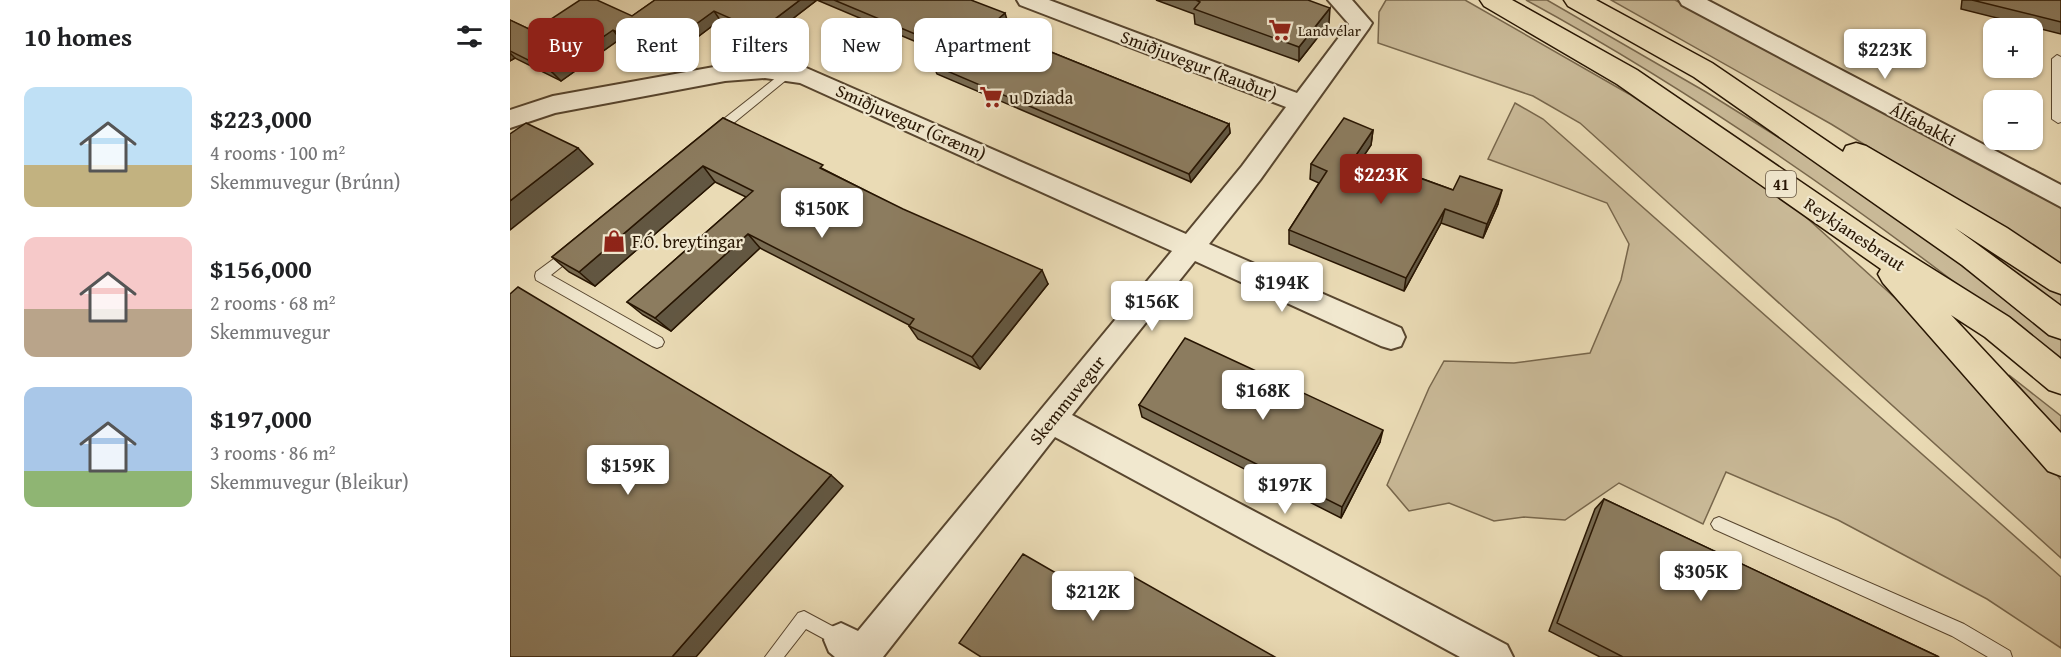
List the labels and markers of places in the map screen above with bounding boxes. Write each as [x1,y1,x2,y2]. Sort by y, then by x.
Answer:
supermarket icon: Landvélar [1267,17,1293,43]
place label: Landvélar [1298,20,1361,41]
pin: $223K [1843,29,1927,80]
supermarket icon: u Dziada [978,84,1004,110]
place label: u Dziada [1009,84,1074,111]
pin: $223K [1339,154,1423,205]
pin: $150K [780,188,864,239]
shop icon: F.Ó. breytingar [601,228,627,254]
place label: F.Ó. breytingar [632,228,744,255]
pin: $194K [1240,262,1324,313]
pin: $156K [1110,281,1194,332]
pin: $168K [1221,370,1305,421]
pin: $159K [586,445,670,496]
pin: $197K [1243,464,1327,515]
pin: $305K [1659,551,1743,602]
pin: $212K [1051,571,1135,622]

